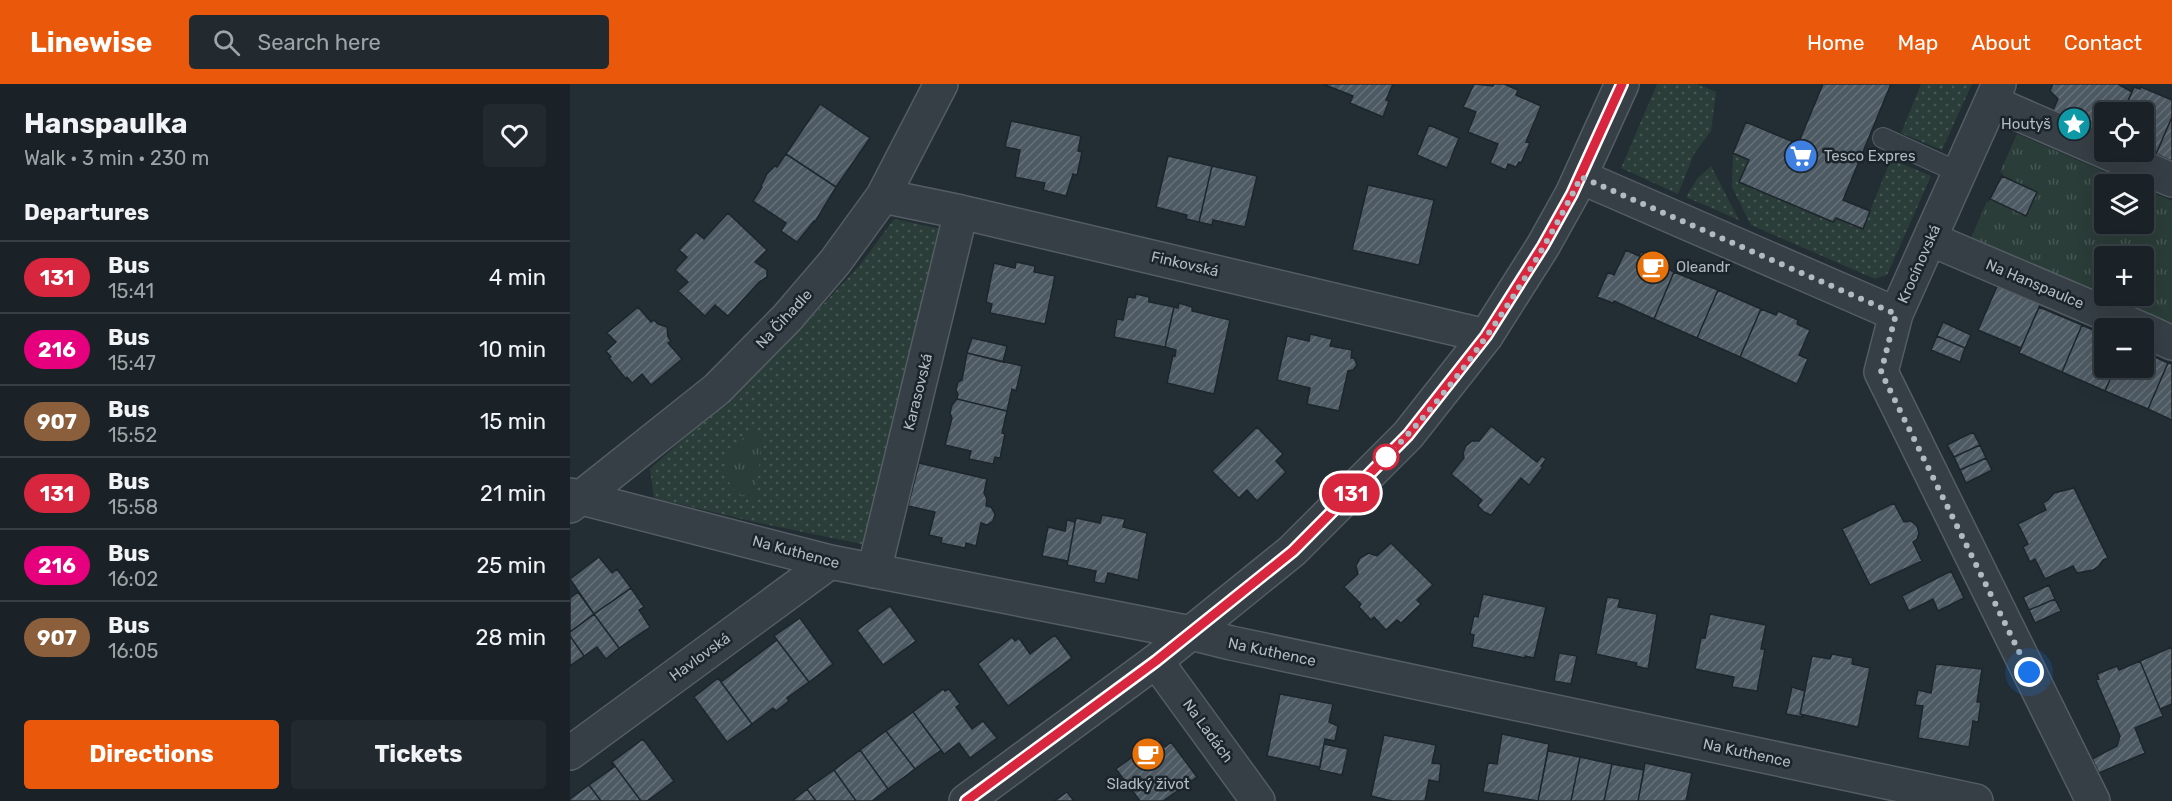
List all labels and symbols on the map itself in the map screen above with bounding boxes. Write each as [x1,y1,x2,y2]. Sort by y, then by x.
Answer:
place icon: Houtyš [2056,106,2092,142]
place label: Houtyš [2001,115,2051,133]
supermarket icon: Tesco Expres [1783,138,1819,174]
place label: Tesco Expres [1824,147,1916,165]
street label: Krocínovská [1894,222,1944,306]
street label: Finkovská [1149,247,1221,281]
cafe icon: Oleandr [1635,249,1671,285]
street label: Na Hanspaulce [1983,255,2087,313]
place label: Oleandr [1676,258,1730,276]
street label: Na Čihadle [752,286,816,352]
street label: Karasovská [900,352,936,432]
unlabelled marker [1373,444,1399,470]
line badge: 131 [1316,474,1386,512]
street label: Na Kuthence [751,532,841,572]
street label: Havlovská [666,629,734,685]
street label: Na Kuthence [1226,634,1318,670]
your location [2014,657,2044,687]
street label: Na Ladách [1179,696,1237,766]
street label: Na Kuthence [1701,735,1793,771]
cafe icon: Sladký život [1130,736,1166,772]
place label: Sladký život [1106,775,1190,793]

